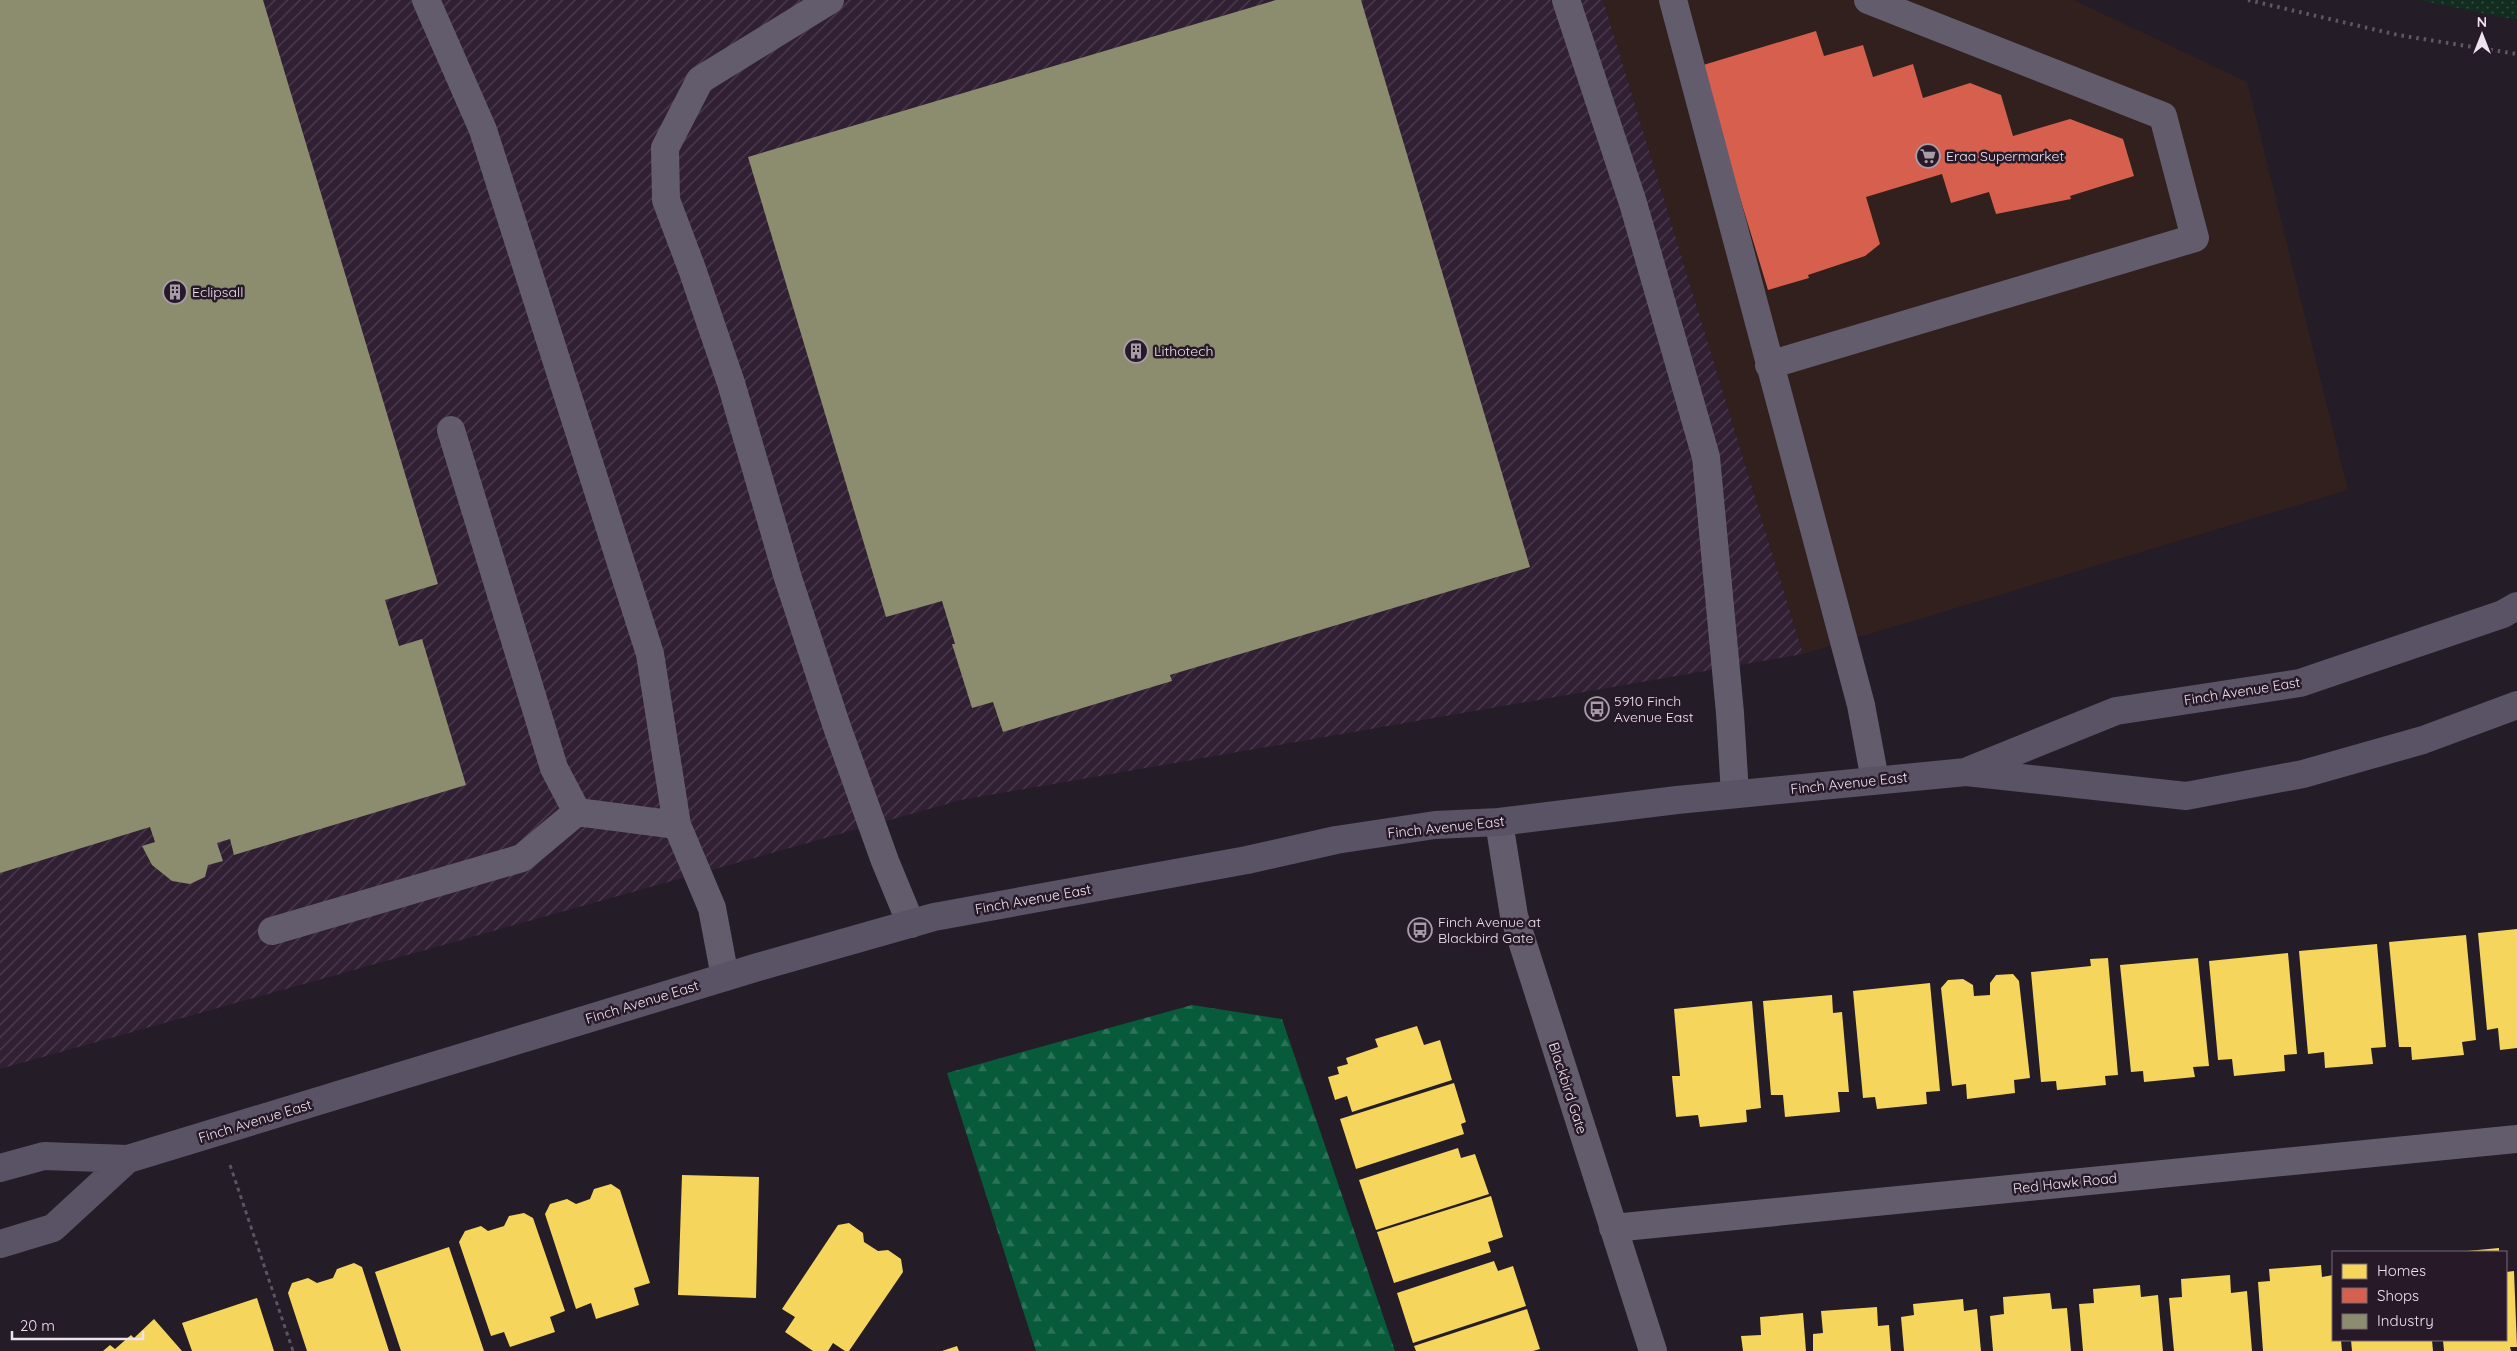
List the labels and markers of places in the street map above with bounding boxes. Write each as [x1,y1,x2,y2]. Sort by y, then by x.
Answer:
supermarket icon: Eraa Supermarket [1915,143,1941,169]
place label: Eraa Supermarket [1946,147,2064,165]
building icon: Eclipsall [162,279,188,305]
place label: Eclipsall [192,283,243,301]
building icon: Lithotech [1123,338,1149,364]
place label: Lithotech [1154,342,1213,360]
place label: 5910 Finch Avenue East [1614,692,1694,726]
bus stop icon: 5910 Finch Avenue East [1584,696,1610,722]
place label: Finch Avenue at Blackbird Gate [1438,913,1541,947]
bus stop icon: Finch Avenue at Blackbird Gate [1407,917,1433,943]

